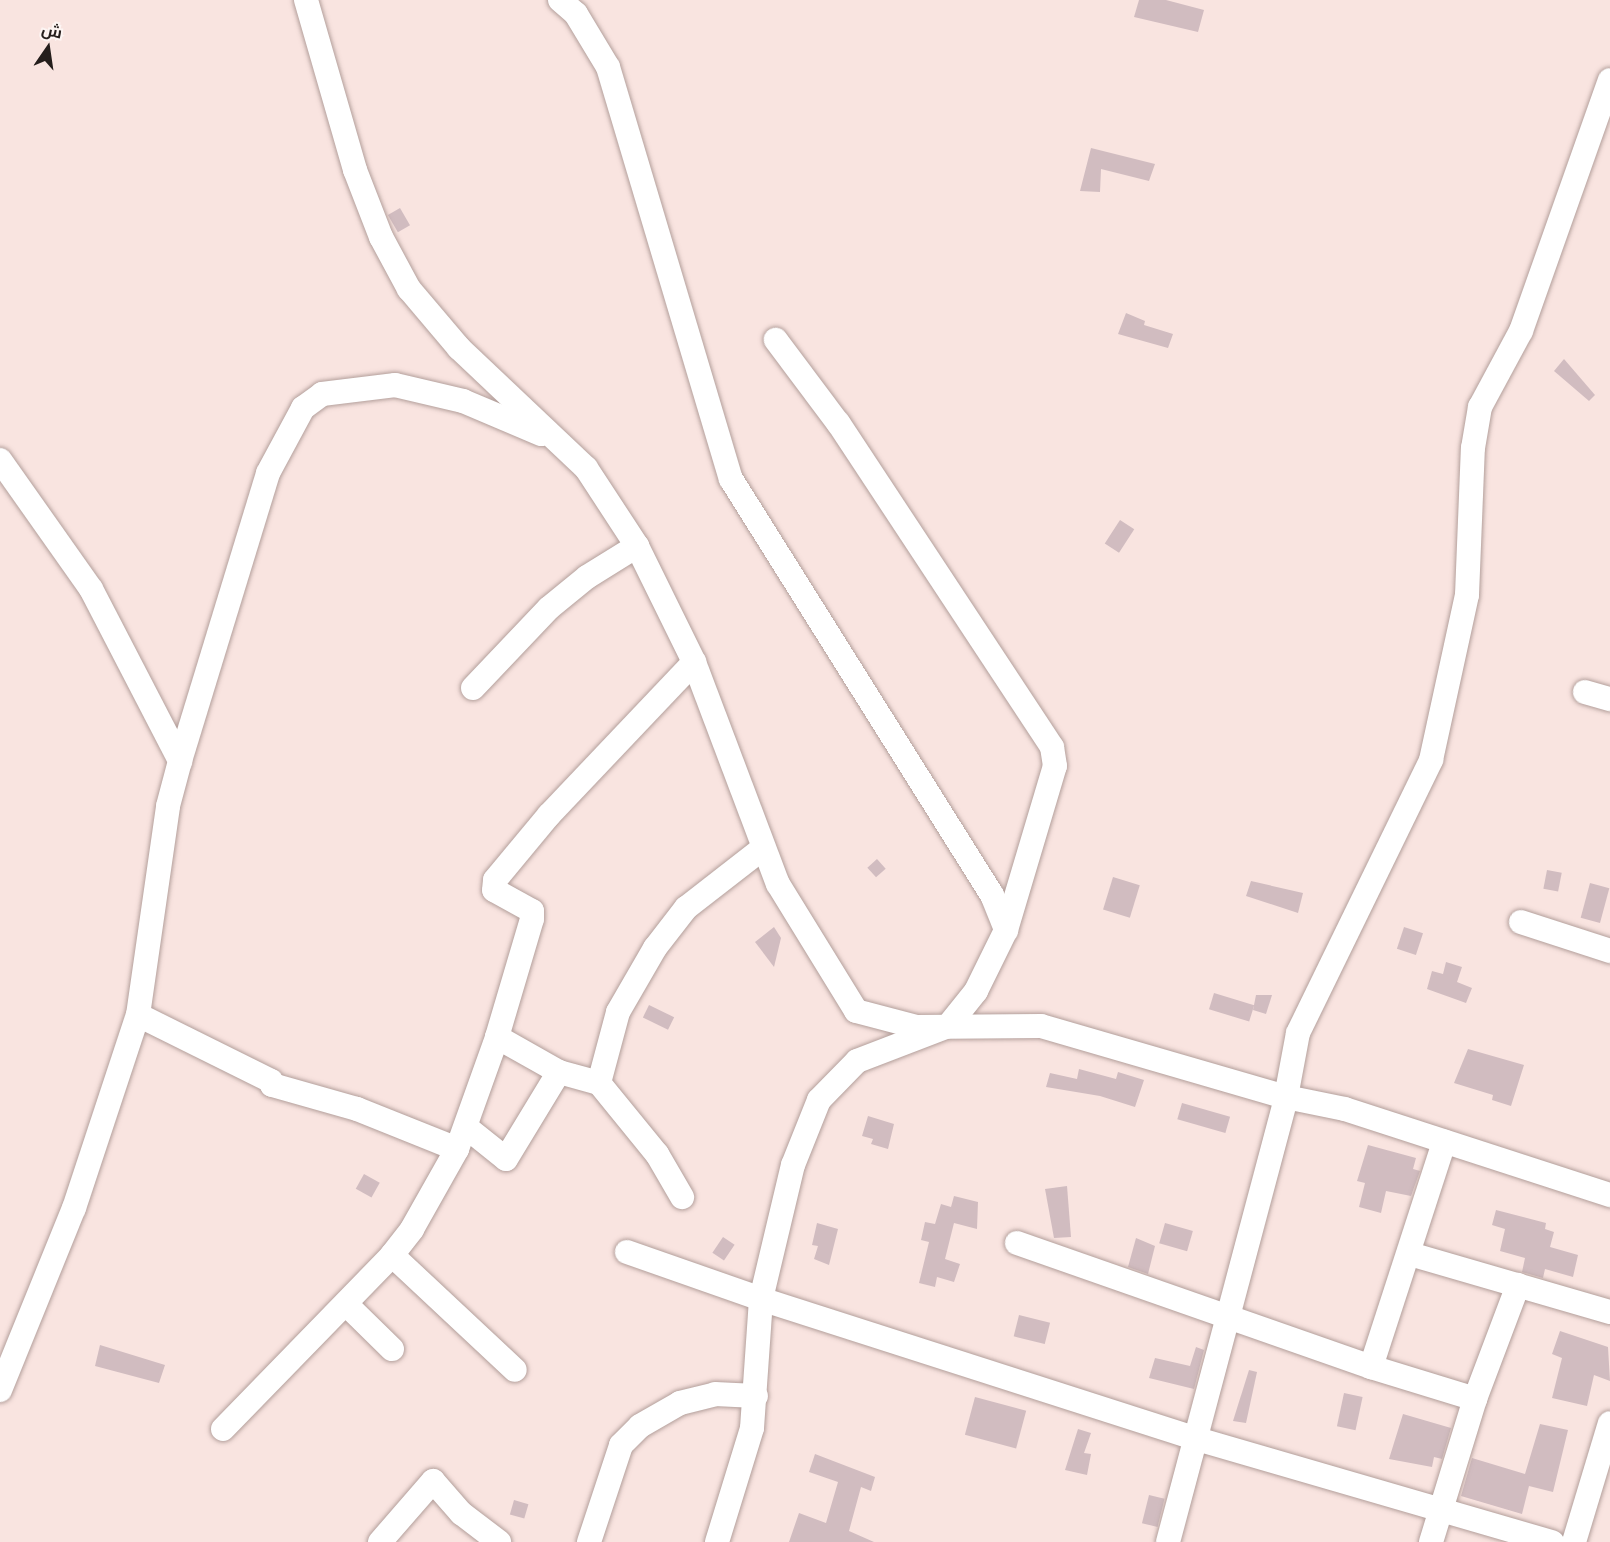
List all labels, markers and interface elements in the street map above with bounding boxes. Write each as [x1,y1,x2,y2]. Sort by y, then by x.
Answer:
north arrow [18,18,78,78]
text: ش [40,18,64,42]

